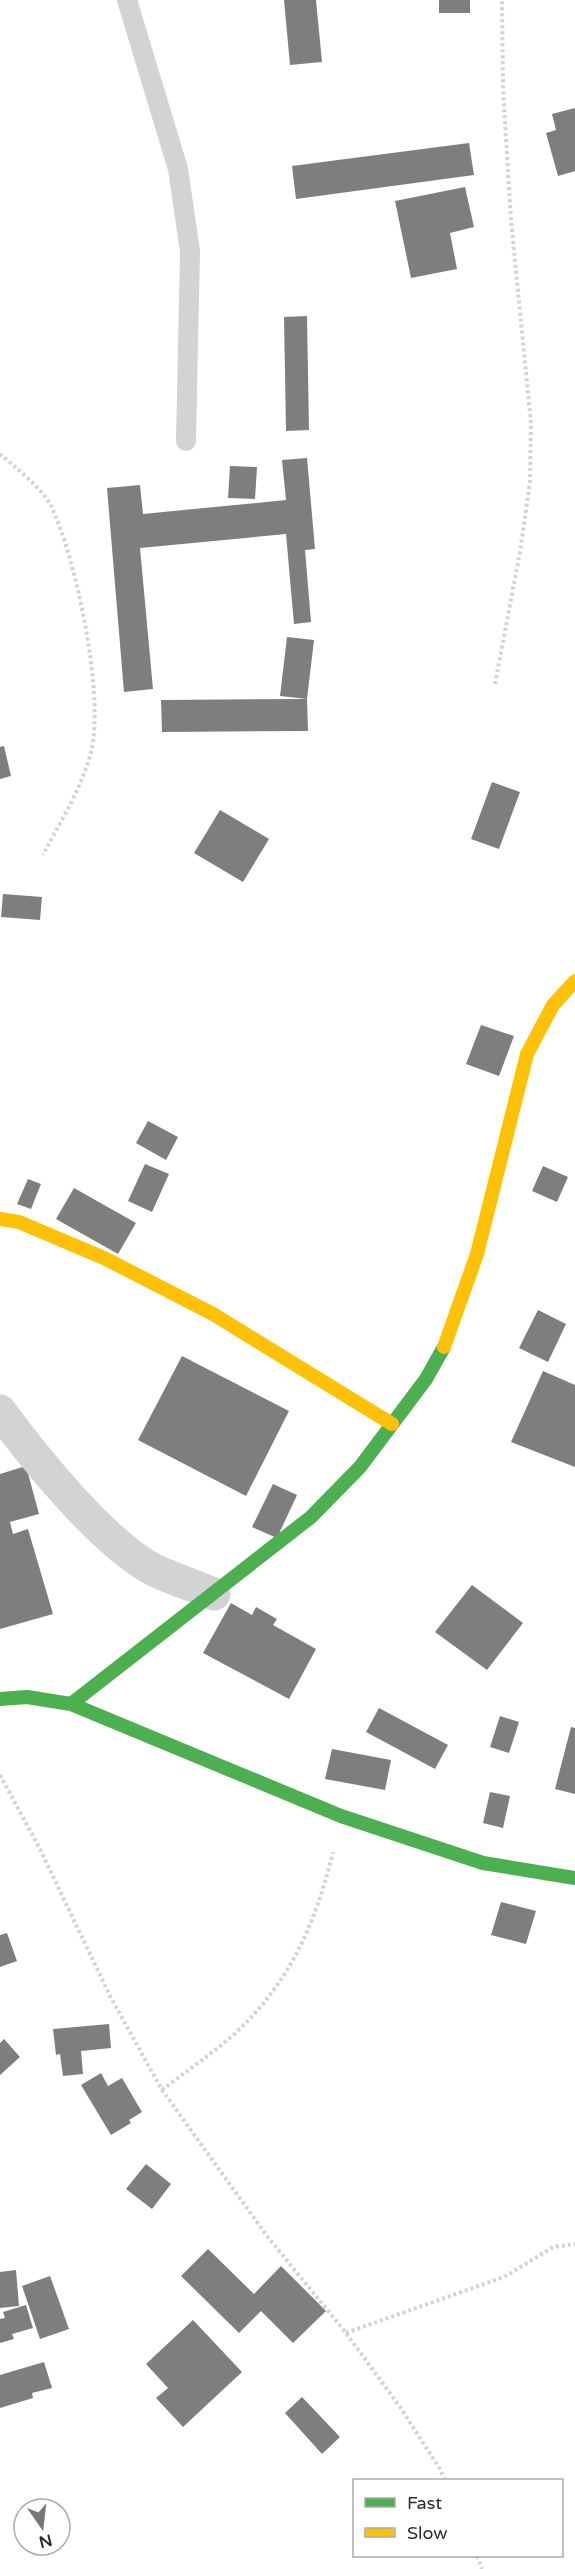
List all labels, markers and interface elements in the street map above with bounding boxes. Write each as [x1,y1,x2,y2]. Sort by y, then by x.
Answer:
legend [353,2479,563,2557]
text: Fast [407,2492,442,2514]
north arrow [12,2497,72,2557]
text: Slow [407,2522,448,2544]
text: N [37,2529,54,2552]

